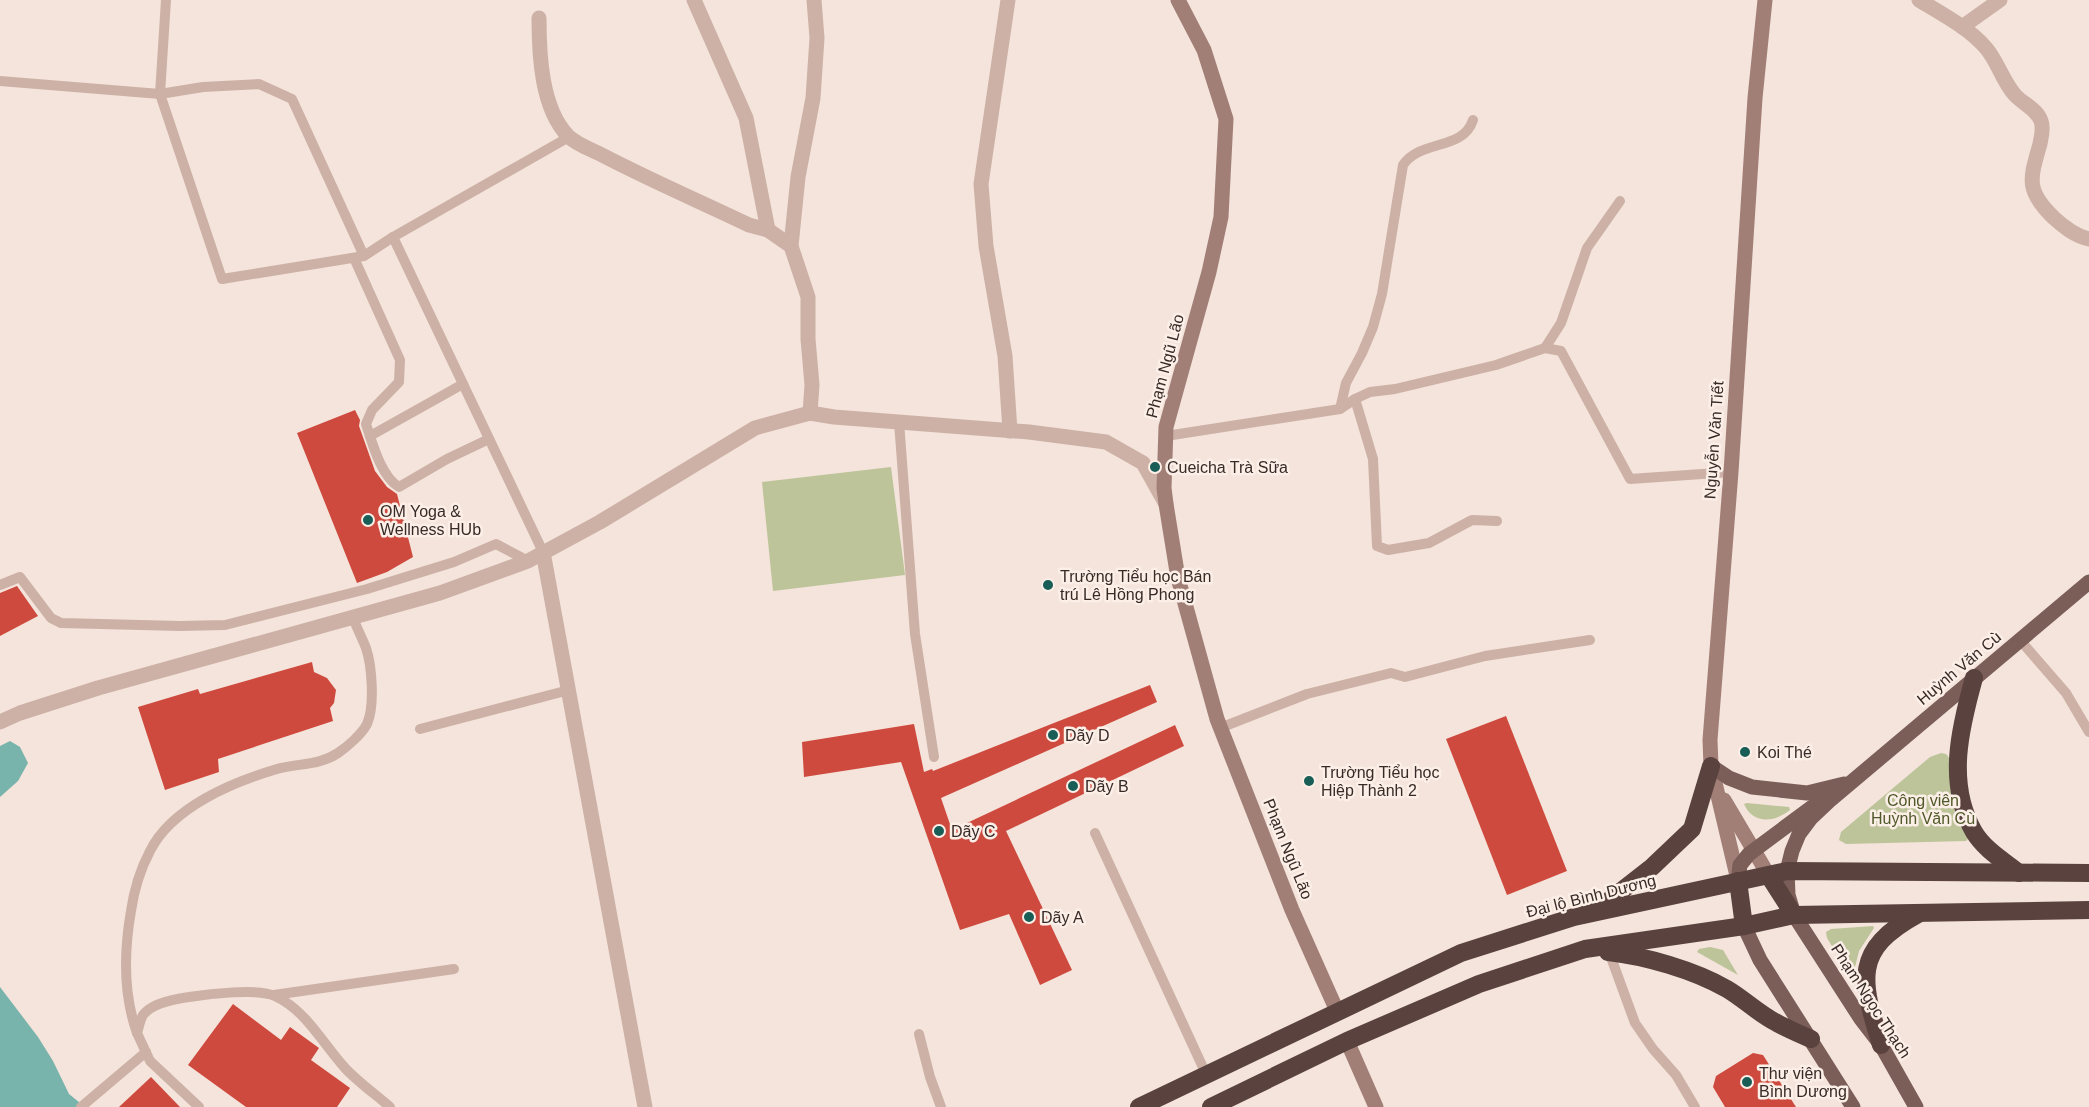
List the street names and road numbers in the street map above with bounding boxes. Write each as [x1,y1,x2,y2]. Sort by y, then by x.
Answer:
street label: Phạm Ngũ Lão [1143,312,1187,420]
street label: Nguyễn Văn Tiết [1700,380,1727,500]
street label: Huỳnh Văn Cù [1914,628,2004,708]
street label: Phạm Ngũ Lão [1260,796,1316,902]
street label: Đại lộ Bình Dương [1524,872,1658,920]
street label: Phạm Ngọc Thạch [1828,941,1914,1061]

